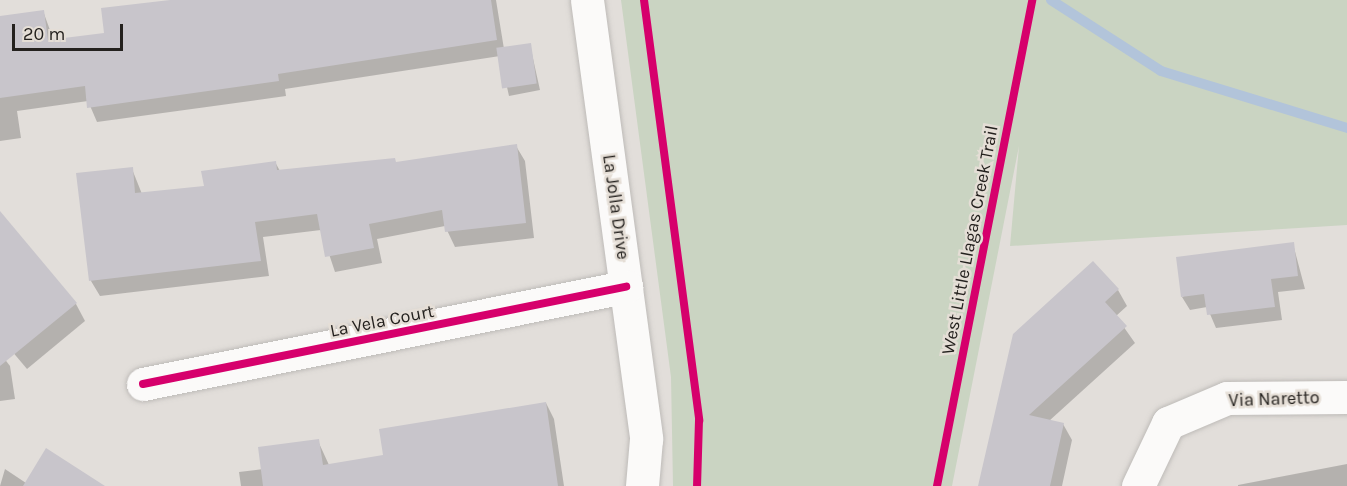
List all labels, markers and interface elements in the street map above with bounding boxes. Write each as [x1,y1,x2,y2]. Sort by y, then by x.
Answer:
scale bar [15,12,126,50]
text: 20 m [23,23,65,45]
street label: West Little Llagas Creek Trail [937,123,1003,357]
street label: La Jolla Drive [598,153,634,261]
street label: La Vela Court [328,300,436,342]
street label: Via Naretto [1228,387,1320,411]

